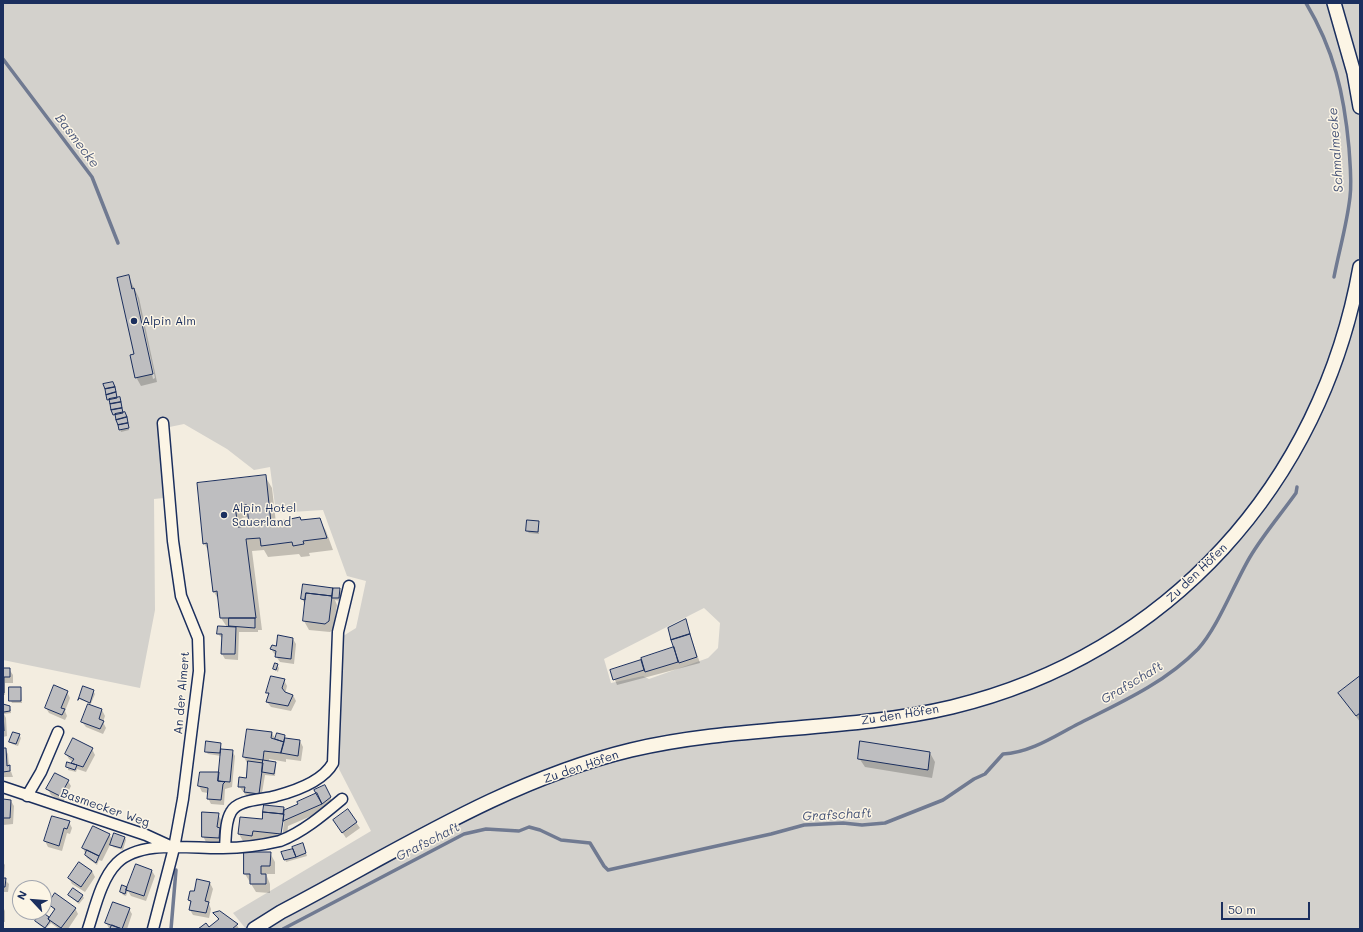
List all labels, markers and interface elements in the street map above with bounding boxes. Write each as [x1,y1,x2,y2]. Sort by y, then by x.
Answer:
water label: Schmalmecke [1325,107,1347,193]
water label: Basmecke [52,111,102,171]
place label: Alpin Alm [142,314,196,328]
marker: Alpin Alm [129,316,139,326]
place label: Alpin Hotel Sauerland [232,501,296,529]
marker: Alpin Hotel Sauerland [219,510,229,520]
street label: Zu den Höfen [1164,541,1230,605]
street label: An der Almert [171,651,193,735]
water label: Grafschaft [1098,658,1166,708]
street label: Zu den Höfen [860,702,940,728]
street label: Zu den Höfen [542,747,620,787]
street label: Basmecker Weg [59,786,151,830]
water label: Grafschaft [802,805,872,825]
water label: Grafschaft [394,819,462,865]
north arrow [12,880,52,920]
text: N [13,888,30,902]
scale bar [1223,894,1312,920]
text: 50 m [1228,901,1256,917]

